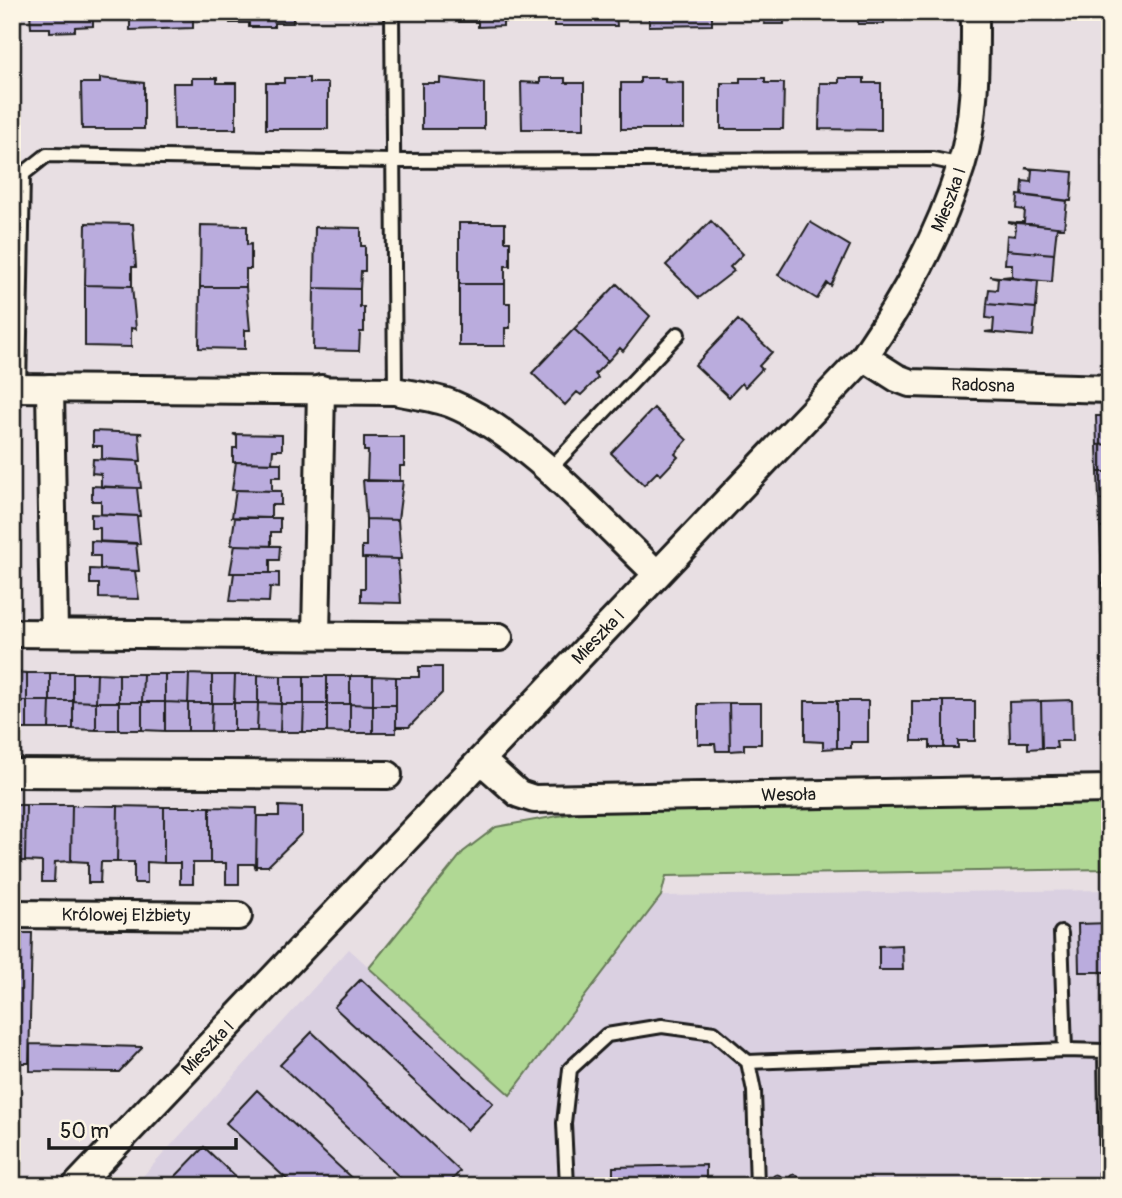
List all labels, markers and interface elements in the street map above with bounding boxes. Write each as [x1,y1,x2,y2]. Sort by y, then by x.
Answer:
street label: Mieszka I [926,165,972,236]
street label: Radosna [951,373,1015,398]
street label: Mieszka I [567,605,630,669]
street label: Wesoła [761,783,816,807]
street label: Królowej Elżbiety [61,903,191,928]
street label: Mieszka I [176,1016,239,1080]
scale bar [49,1107,236,1151]
text: 50 m [60,1118,109,1145]

